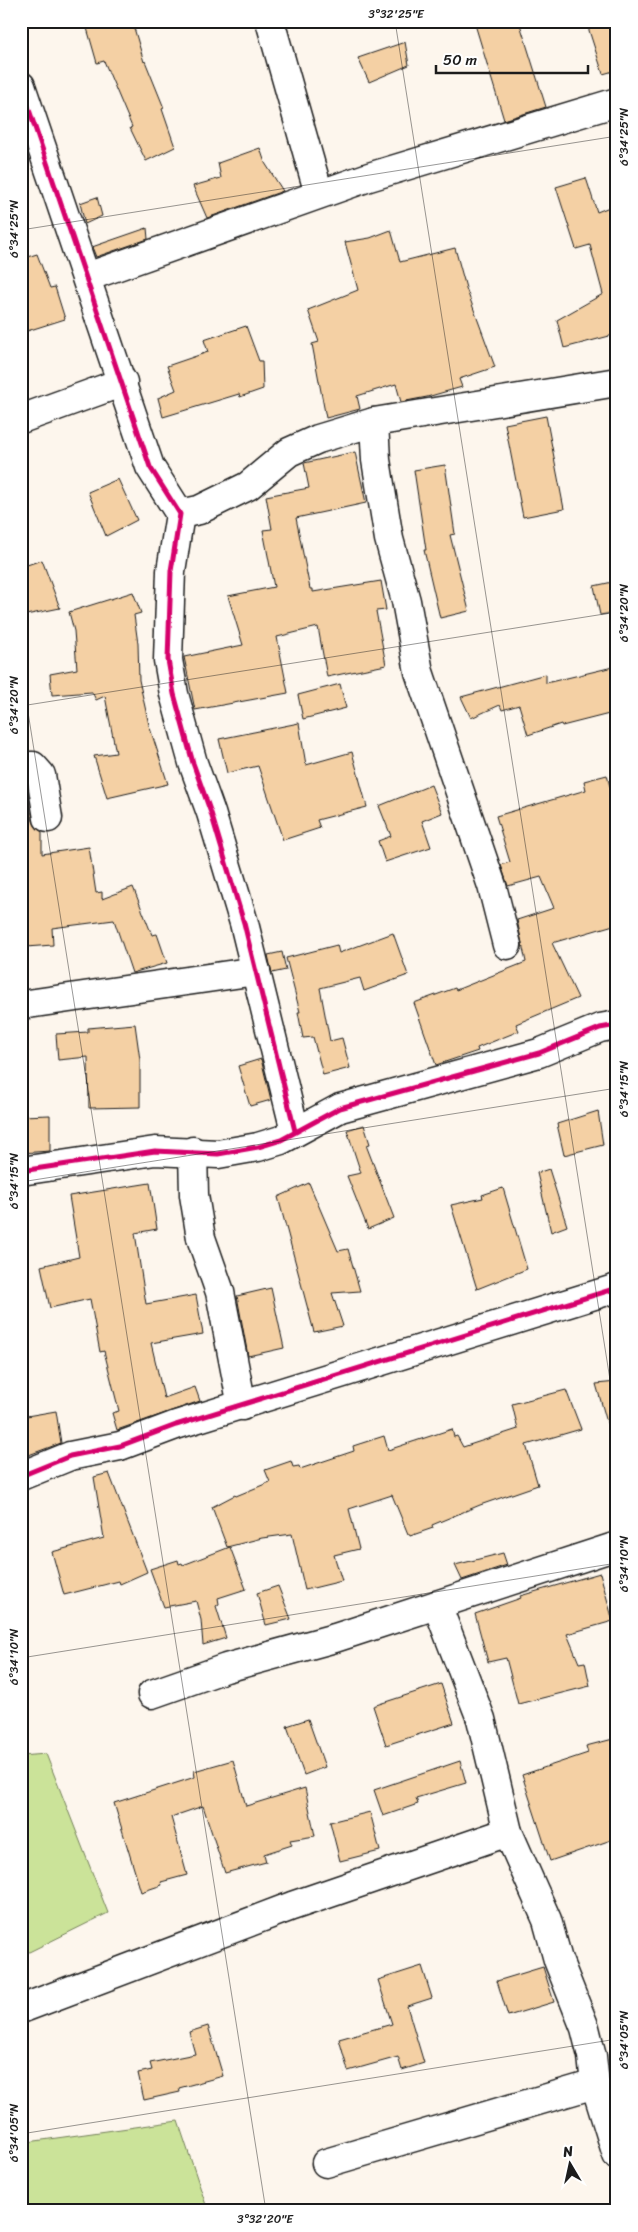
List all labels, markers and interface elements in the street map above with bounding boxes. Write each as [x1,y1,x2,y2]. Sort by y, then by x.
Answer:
text: 3°32'25"E [368,3,425,25]
scale bar [436,42,588,74]
text: 50 m [443,47,478,73]
text: 6°34'25"N [613,107,635,166]
text: 6°34'25"N [3,199,25,258]
text: 6°34'20"N [613,583,635,642]
text: 6°34'20"N [3,675,25,734]
text: 6°34'15"N [613,1060,635,1117]
text: 6°34'15"N [3,1152,25,1209]
text: 6°34'10"N [613,1535,635,1592]
text: 6°34'10"N [3,1628,25,1685]
text: 6°34'05"N [613,2010,635,2069]
text: 6°34'05"N [3,2103,25,2162]
text: N [560,2139,575,2165]
north arrow [546,2140,596,2190]
text: 3°32'20"E [237,2208,294,2230]

